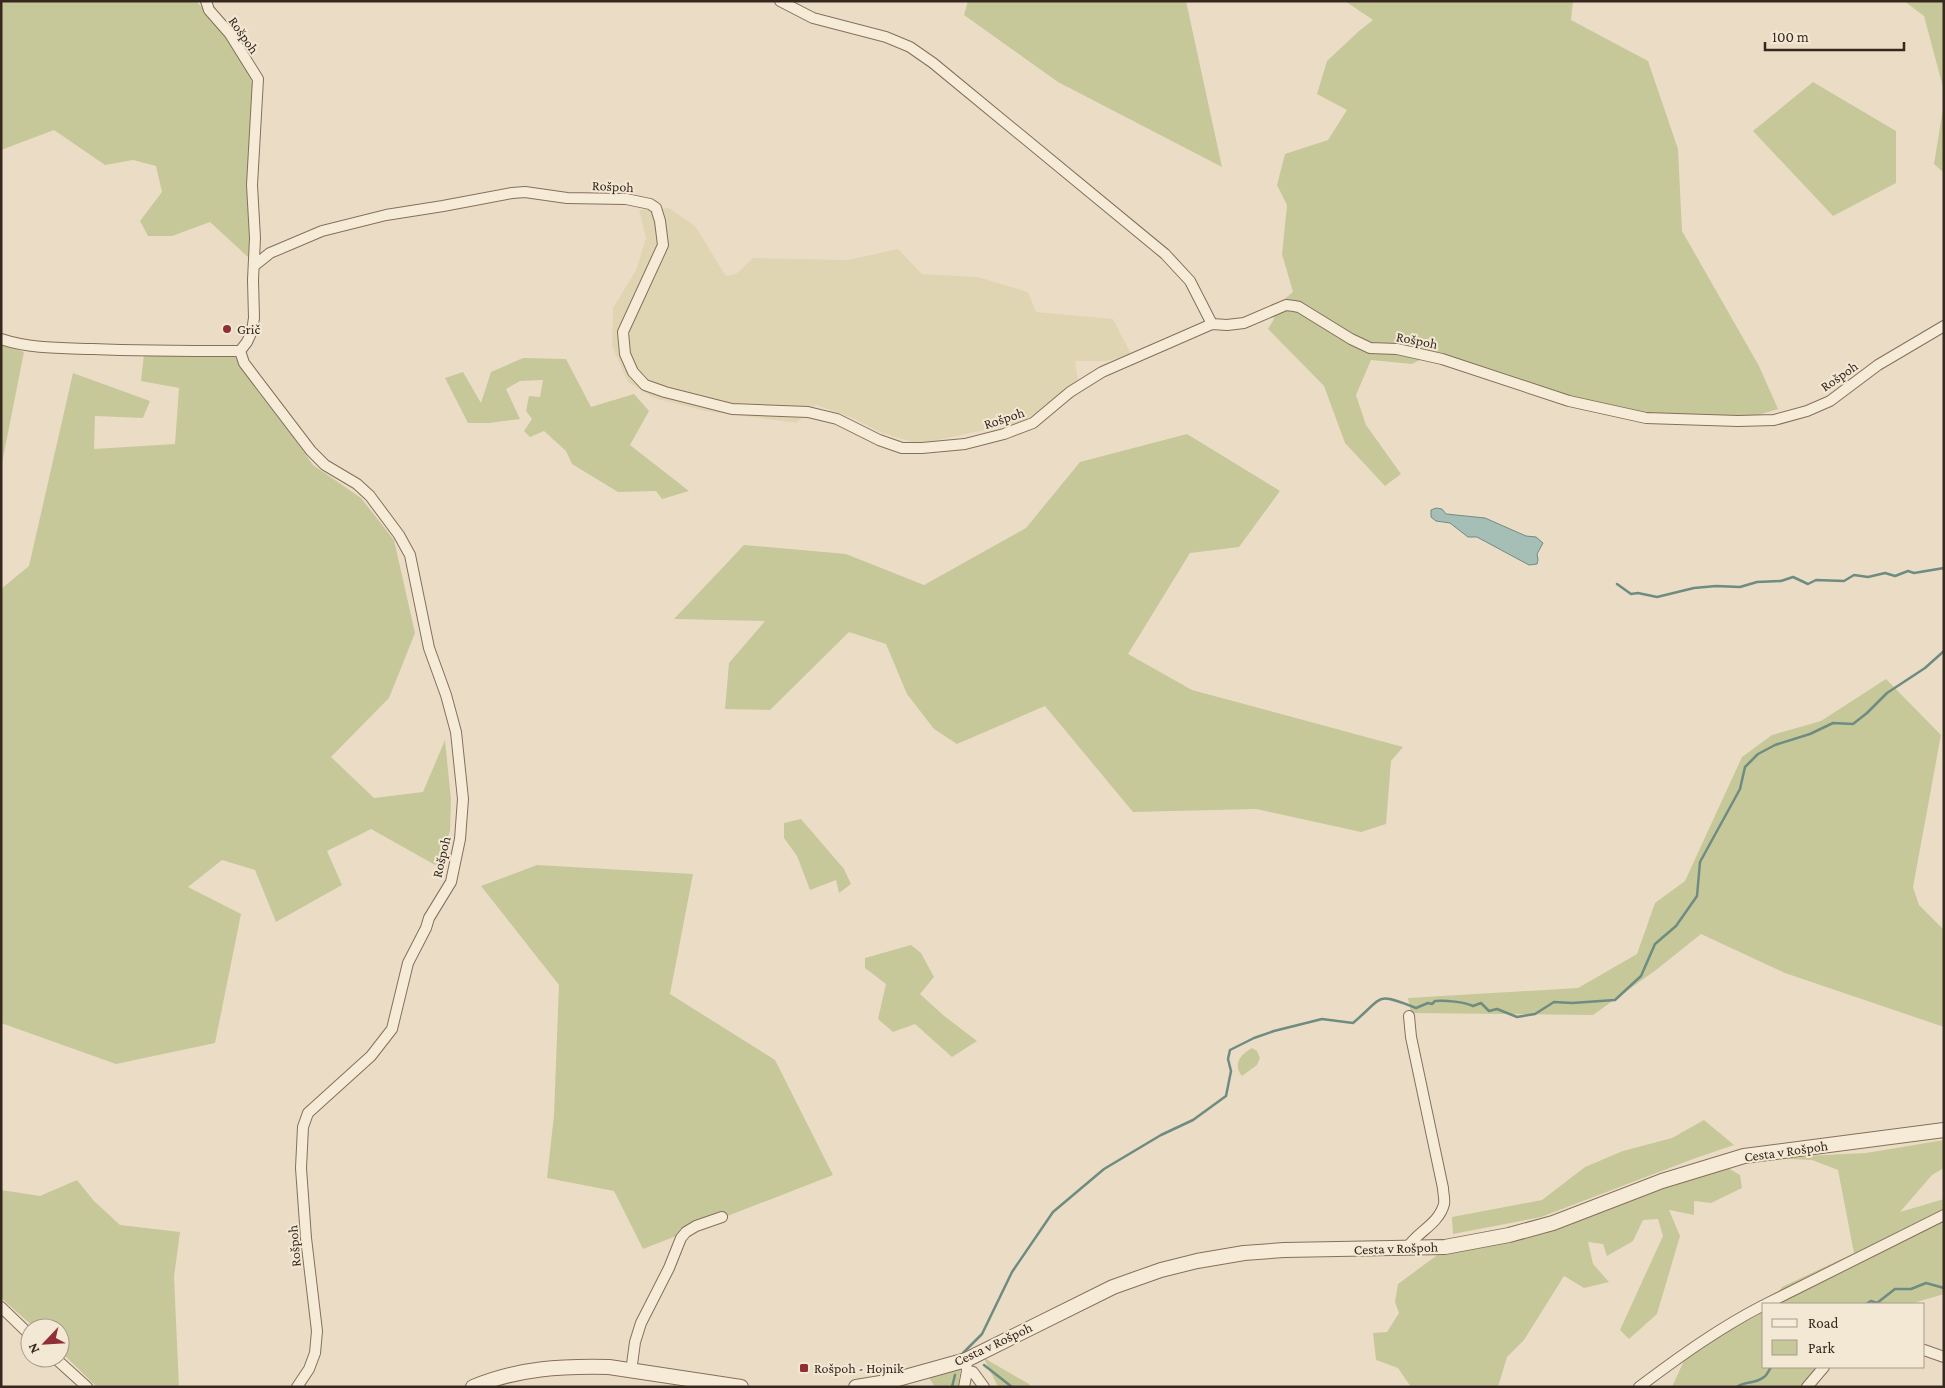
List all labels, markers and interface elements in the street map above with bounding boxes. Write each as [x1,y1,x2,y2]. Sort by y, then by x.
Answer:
street label: Rošpoh [225,13,263,57]
scale bar [1765,20,1904,52]
text: 100 m [1772,29,1809,45]
street label: Rošpoh [592,177,635,195]
place label: Grič [237,321,261,337]
marker: Grič [221,323,233,335]
street label: Rošpoh [1395,328,1440,352]
street label: Rošpoh [1817,357,1861,395]
street label: Rošpoh [982,404,1027,432]
street label: Rošpoh [428,834,454,879]
street label: Cesta v Rošpoh [1743,1137,1829,1165]
street label: Rošpoh [284,1224,304,1268]
street label: Cesta v Rošpoh [1354,1239,1439,1257]
legend [1762,1303,1925,1368]
text: Road [1808,1315,1839,1331]
north arrow [20,1318,70,1368]
street label: Cesta v Rošpoh [951,1319,1035,1369]
text: N [24,1340,42,1356]
text: Park [1808,1340,1835,1356]
place label: Rošpoh - Hojnik [814,1360,904,1377]
marker: Rošpoh - Hojnik [798,1362,810,1374]

